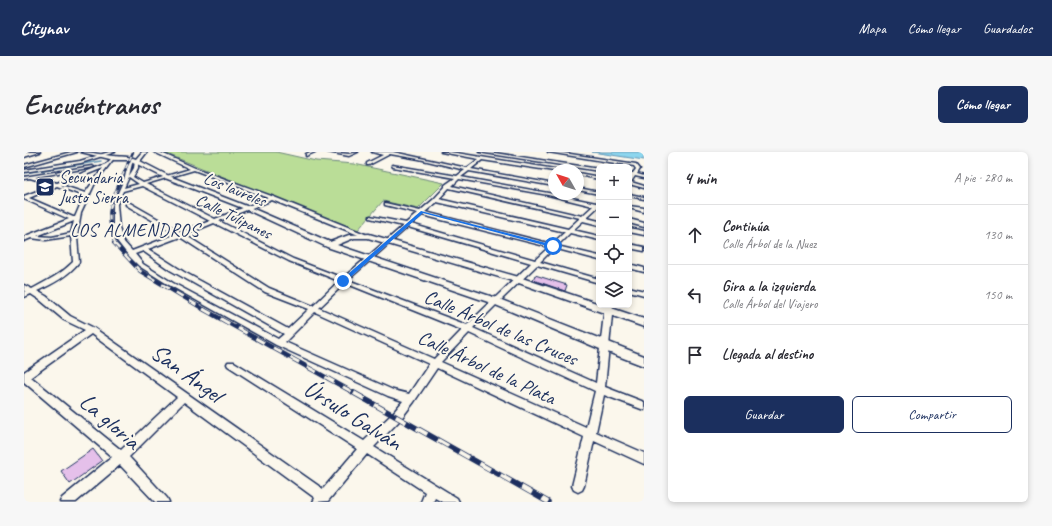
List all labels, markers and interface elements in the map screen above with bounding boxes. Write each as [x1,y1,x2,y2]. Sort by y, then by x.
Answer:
text: Citynav [20,16,68,40]
text: Mapa [859,20,886,37]
text: Cómo llegar [908,20,961,37]
text: Guardados [983,20,1032,37]
button: Cómo llegar [938,86,1028,123]
text: Encuéntranos [24,87,159,122]
north arrow [548,164,584,200]
map controls [596,164,632,308]
button: + [596,164,632,200]
place label: Secundaria Justo Sierra [58,167,129,208]
street label: Los laureles [201,168,270,212]
text: 4 min [684,168,717,189]
text: A pie · 280 m [954,170,1012,186]
school or university icon: Secundaria Justo Sierra [34,176,56,198]
street label: Calle Tulipanes [192,189,277,245]
button: − [596,200,632,236]
text: Continúa [722,217,769,236]
district label: LOS ALMENDROS [70,219,202,241]
icon: ahead [684,224,706,246]
text: 130 m [984,227,1012,243]
button: locate [596,236,632,272]
text: Calle Árbol de la Nuez [722,236,816,252]
route start [544,237,562,255]
route end [334,272,352,290]
button: layers [596,272,632,308]
text: Gira a la izquierda [722,277,815,296]
street label: Calle Árbol de las Cruces [420,284,583,372]
icon: left [684,284,706,306]
text: 150 m [984,287,1012,303]
text: Calle Árbol del Viajero [722,296,818,312]
street label: Calle Árbol de la Plata [414,325,561,411]
street label: San Ángel [145,337,232,411]
icon: arrive [684,344,706,366]
text: Llegada al destino [722,345,813,364]
street label: Úrsulo Galván [298,373,409,458]
street label: La gloria [73,386,148,457]
button: Guardar [684,396,844,433]
button: Compartir [852,396,1012,433]

